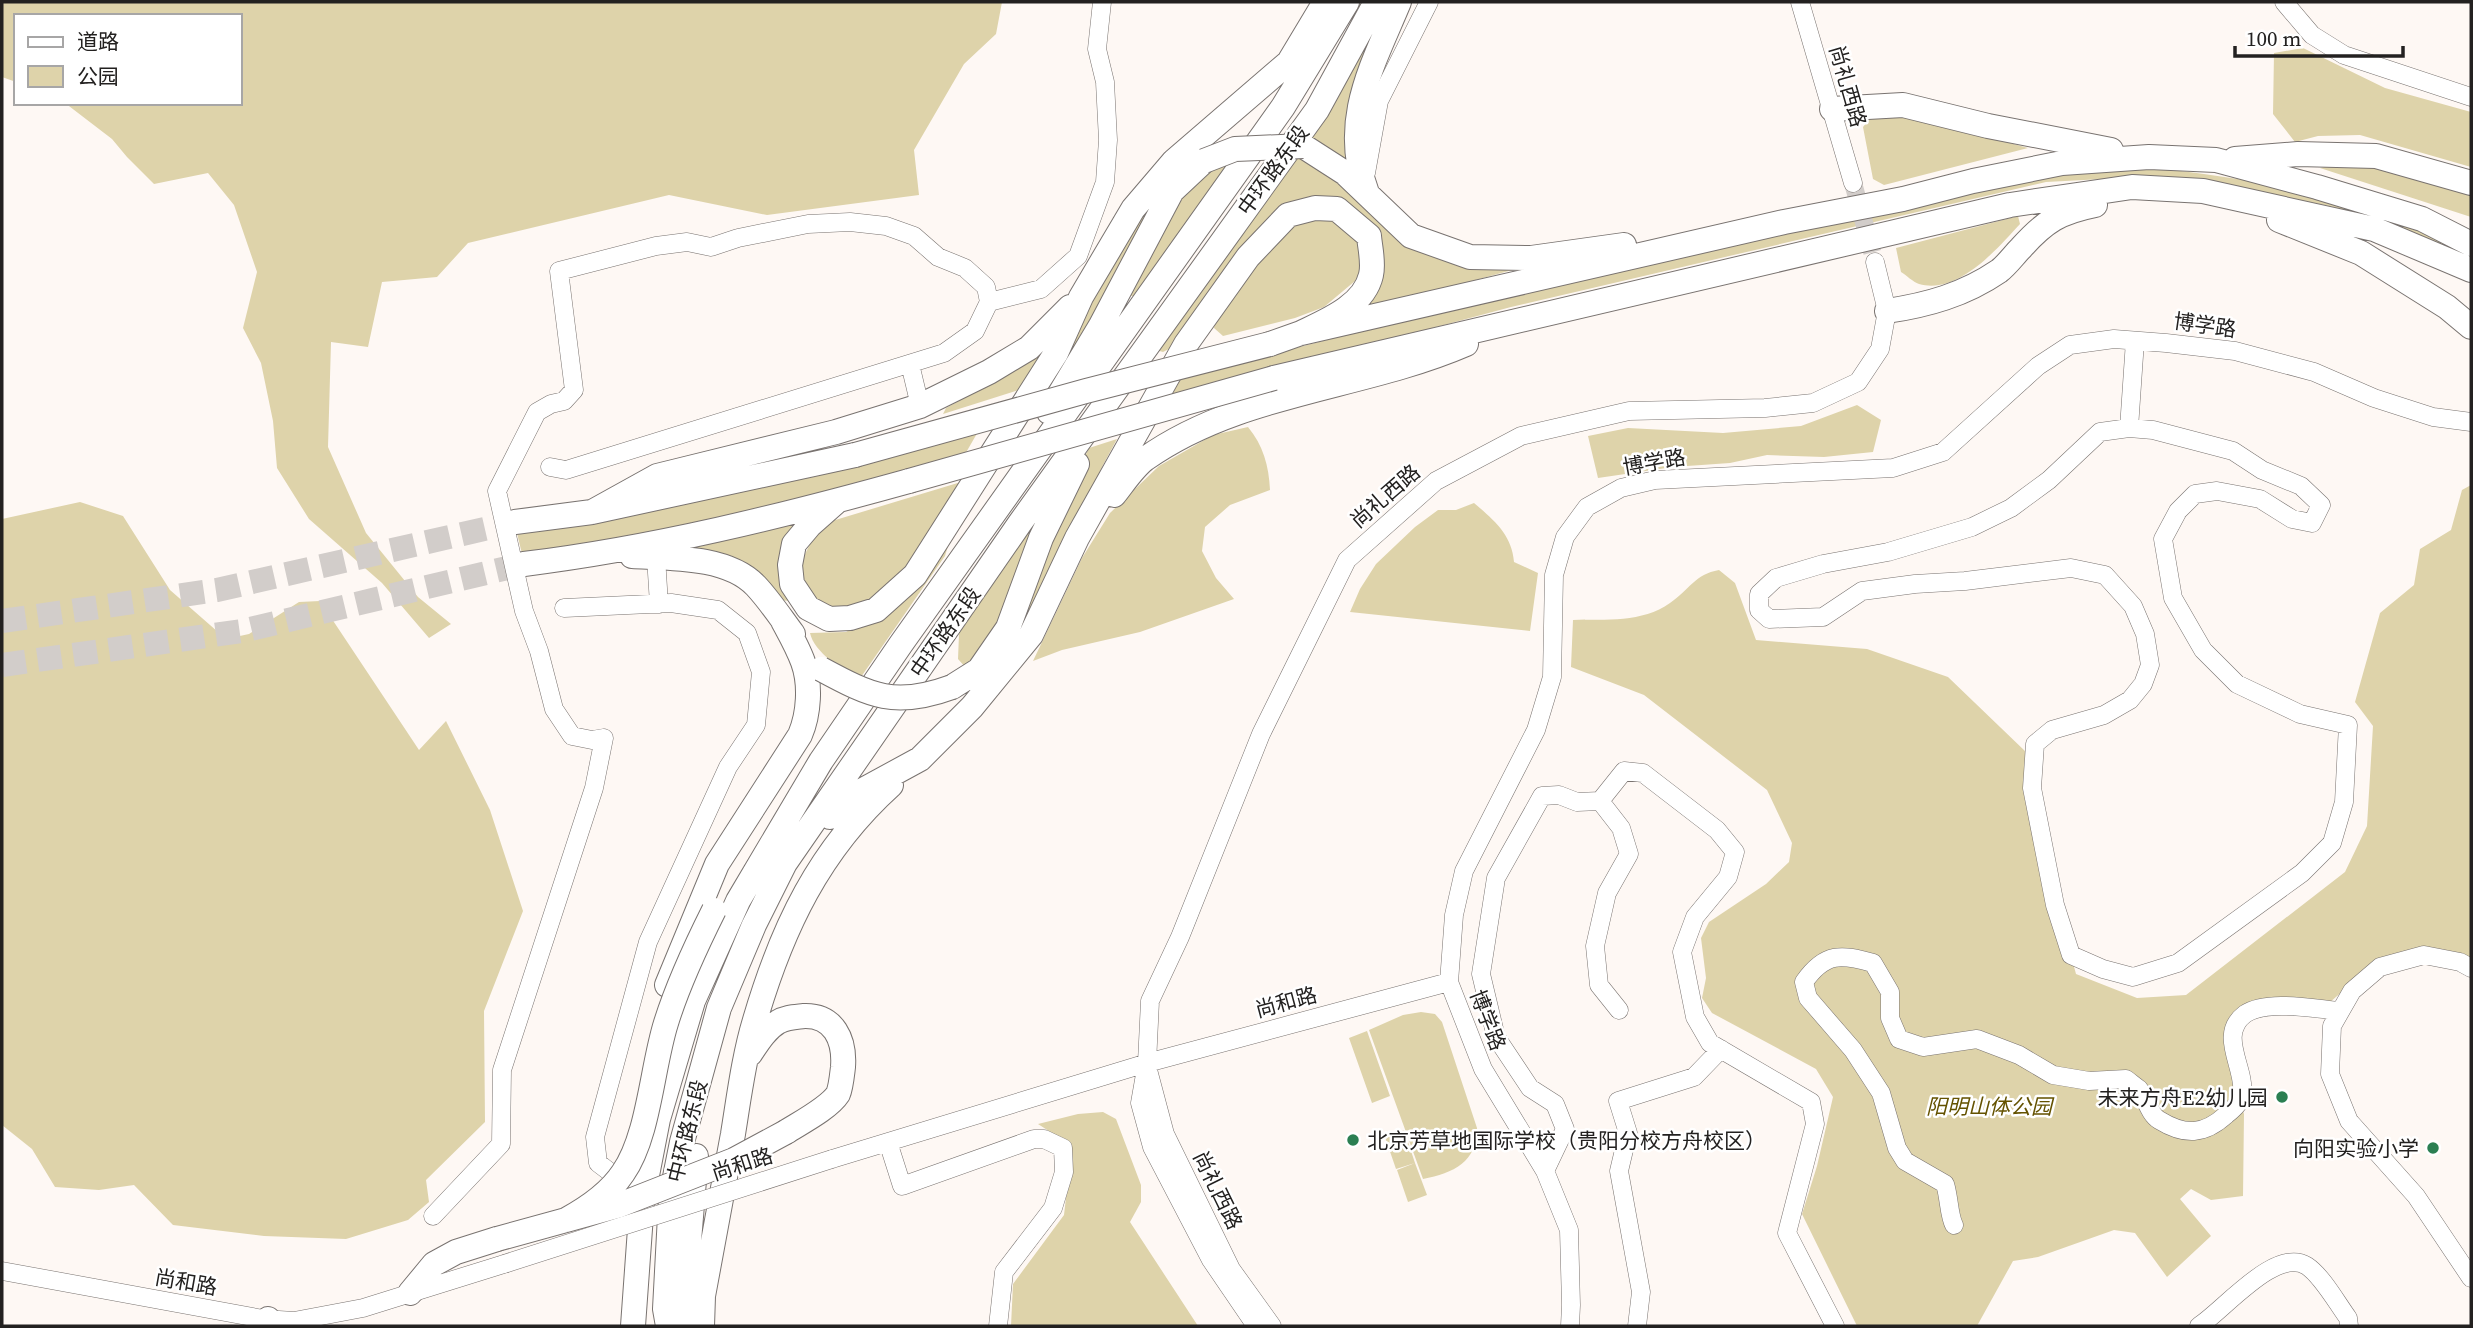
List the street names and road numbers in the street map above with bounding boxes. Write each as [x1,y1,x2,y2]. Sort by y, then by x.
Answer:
street label: 尚礼西路 [1822,42,1874,130]
street label: 中环路东段 [1230,119,1316,221]
street label: 博学路 [2172,306,2238,344]
street label: 博学路 [1620,442,1688,482]
street label: 尚礼西路 [1344,458,1426,534]
street label: 中环路东段 [903,581,987,683]
street label: 尚和路 [1252,980,1320,1024]
street label: 博学路 [1463,985,1513,1055]
street label: 中环路东段 [660,1077,714,1185]
street label: 尚和路 [708,1140,776,1188]
street label: 尚礼西路 [1187,1146,1249,1234]
street label: 尚和路 [152,1262,220,1302]

